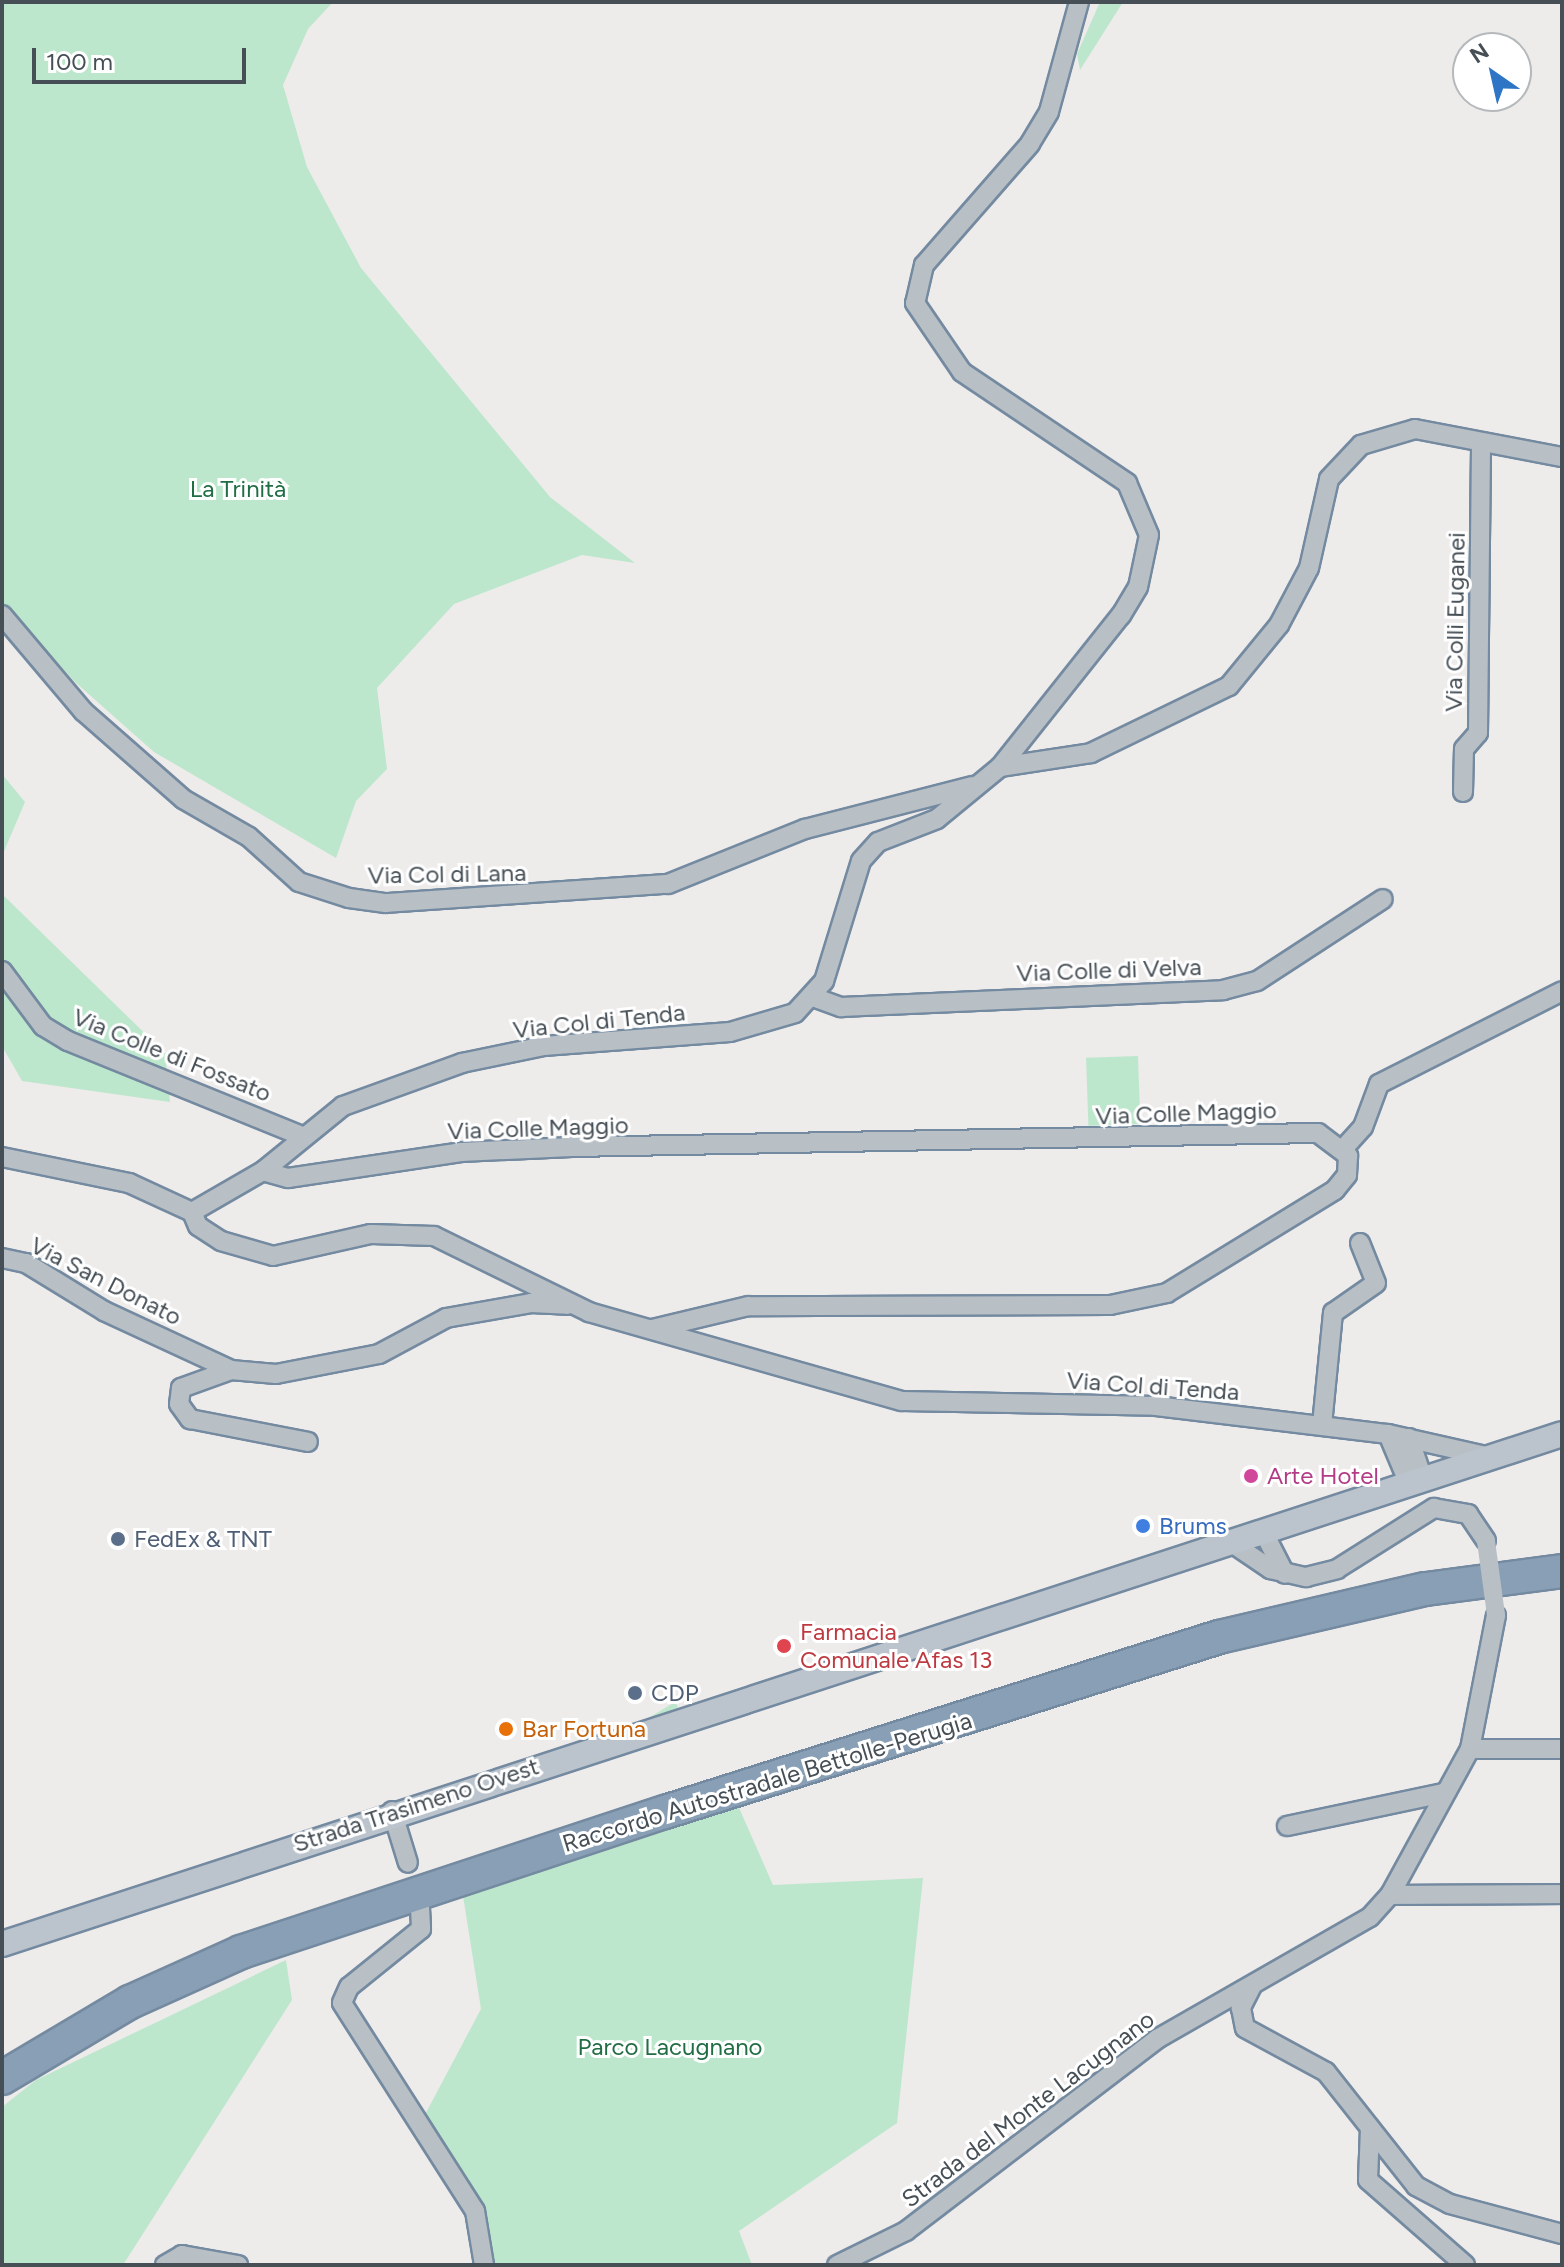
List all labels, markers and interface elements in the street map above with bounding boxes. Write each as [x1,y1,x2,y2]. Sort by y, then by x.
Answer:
scale bar [36,32,250,82]
north arrow [1452,32,1532,112]
text: N [1465,37,1494,69]
text: 100 m [46,47,113,76]
park label: La Trinità [190,475,286,503]
street label: Via Colli Euganei [1439,532,1471,712]
street label: Via Col di Lana [367,858,527,890]
street label: Via Colle di Velva [1016,952,1202,988]
street label: Via Col di Tenda [512,998,686,1044]
street label: Via Colle di Fossato [69,1002,275,1108]
street label: Via Colle Maggio [1095,1095,1277,1131]
street label: Via Colle Maggio [447,1110,629,1146]
street label: Via San Donato [26,1231,186,1331]
street label: Via Col di Tenda [1066,1366,1240,1406]
place label: Arte Hotel [1267,1462,1379,1490]
marker: Arte Hotel [1242,1467,1260,1485]
place label: Brums [1159,1512,1227,1540]
marker: Brums [1134,1517,1152,1535]
place label: FedEx & TNT [134,1525,272,1553]
marker: FedEx & TNT [109,1530,127,1548]
place label: Farmacia Comunale Afas 13 [800,1618,992,1674]
marker: Farmacia Comunale Afas 13 [775,1637,793,1655]
place label: CDP [651,1679,699,1707]
marker: CDP [626,1684,644,1702]
street label: Raccordo Autostradale Bettolle-Perugia [559,1706,975,1858]
place label: Bar Fortuna [522,1715,646,1743]
marker: Bar Fortuna [497,1720,515,1738]
street label: Strada Trasimeno Ovest [290,1752,542,1858]
street label: Strada del Monte Lacugnano [896,2005,1160,2213]
park label: Parco Lacugnano [578,2033,762,2061]

